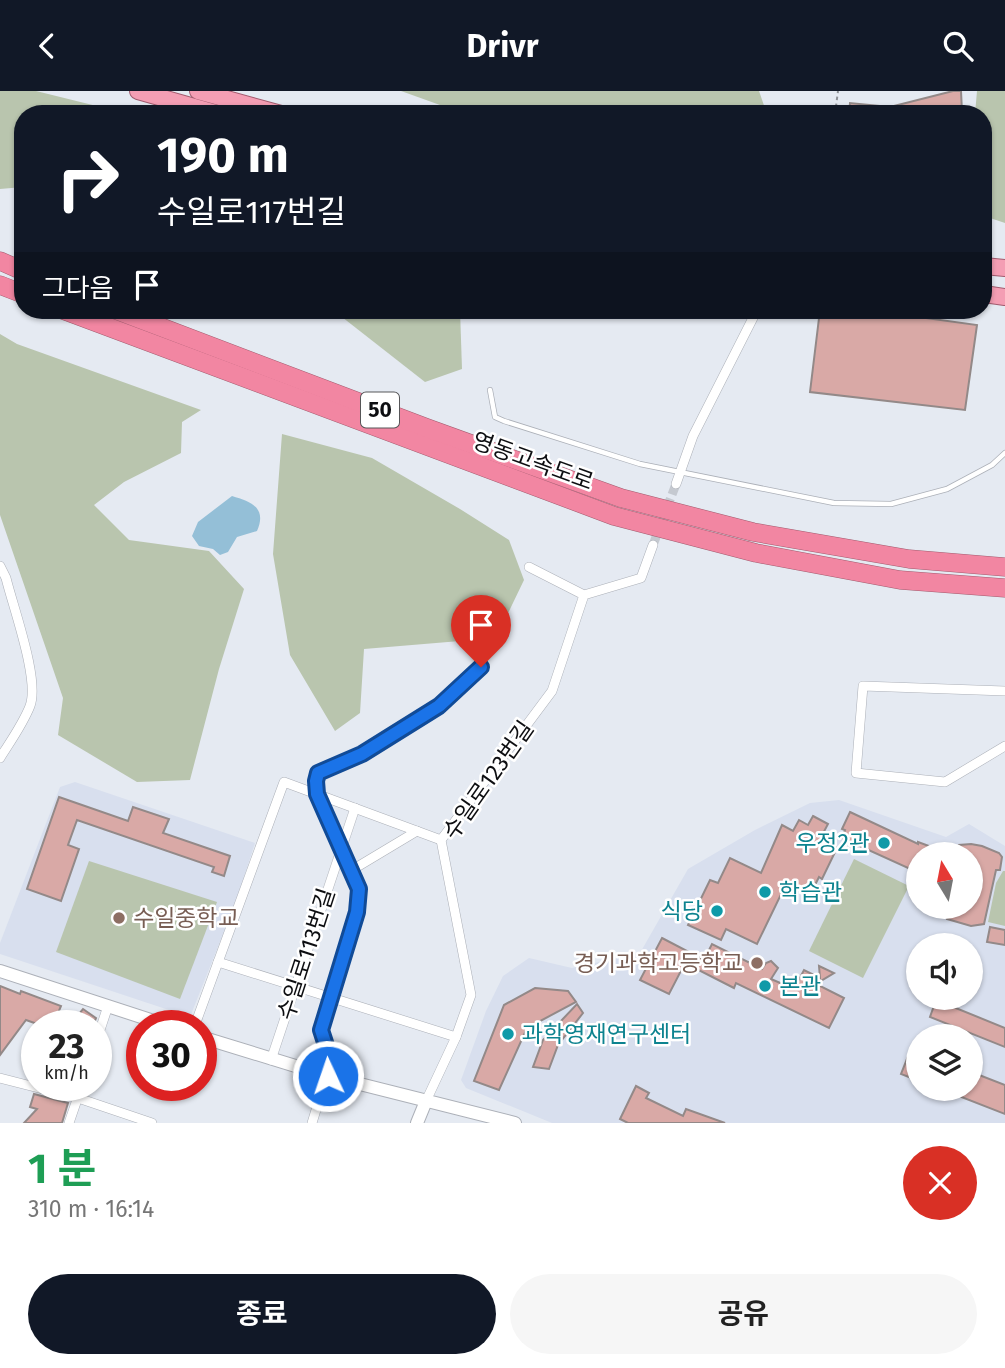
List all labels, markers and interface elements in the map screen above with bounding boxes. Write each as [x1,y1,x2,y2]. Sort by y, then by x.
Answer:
icon: back [28,27,66,65]
text: Drivr [467,27,538,65]
icon: search [939,27,977,65]
text: 190 m [157,126,289,185]
icon: right [42,133,133,224]
text: 수일로117번길 [157,193,346,231]
icon: arrive [128,266,166,304]
text: 그다음 [42,273,114,304]
road number: 50 [361,393,399,427]
street label: 영동고속도로 [469,426,597,496]
pin [451,595,511,667]
icon: arrive [462,606,500,644]
street label: 수일로123번길 [437,715,539,845]
place label: 우정2관 [795,829,870,857]
marker: 우정2관 [876,835,892,851]
north arrow [906,842,984,919]
map controls [906,842,983,1101]
place label: 학습관 [779,878,842,906]
marker: 학습관 [757,884,773,900]
street label: 수일로113번길 [272,885,340,1023]
place label: 식당 [661,897,703,925]
marker: 식당 [709,903,725,919]
place label: 수일중학교 [133,904,239,932]
marker: 수일중학교 [111,910,127,926]
button: sound [906,933,983,1010]
place label: 경기과학고등학교 [574,949,743,977]
marker: 경기과학고등학교 [749,955,765,971]
place label: 본관 [779,972,821,1000]
marker: 본관 [757,978,773,994]
speed limit sign: 30 [126,1010,217,1101]
place label: 과학영재연구센터 [522,1020,691,1048]
button: layers [906,1024,983,1101]
text: 23 [48,1025,85,1067]
marker: 과학영재연구센터 [500,1026,516,1042]
position arrow [291,1039,365,1113]
text: km/h [44,1062,89,1084]
text: 1 분 [28,1144,96,1194]
button: close [903,1146,977,1220]
text: 310 m · 16:14 [28,1195,154,1223]
button: 종료 [28,1274,496,1354]
button: 공유 [510,1274,977,1354]

